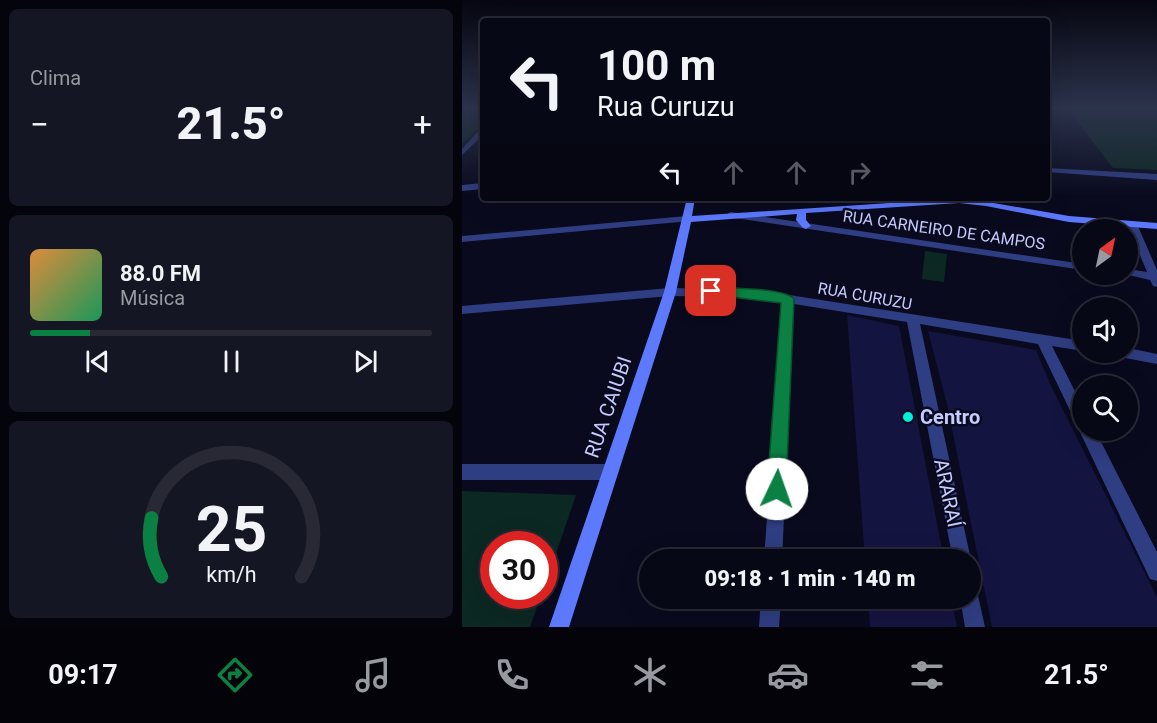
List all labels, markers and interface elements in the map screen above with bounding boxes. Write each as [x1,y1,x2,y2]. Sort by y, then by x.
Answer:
text: 100 m [597,41,716,90]
icon: left [498,42,576,120]
text: Clima [30,66,81,90]
text: Rua Curuzu [597,91,735,123]
text: 21.5° [177,97,286,150]
text: − [30,105,49,144]
text: + [413,105,432,144]
icon: left [654,156,687,189]
icon: ahead [717,156,750,189]
icon: ahead [780,156,813,189]
icon: right [843,156,876,189]
street label: RUA CARNEIRO DE CAMPOS [842,206,1046,254]
north arrow [1072,219,1138,285]
map controls [1072,219,1138,441]
text: 88.0 FM [120,261,201,286]
pin [685,265,736,316]
icon: arrive [694,274,727,307]
street label: RUA CURUZU [816,278,914,314]
text: Música [120,286,185,310]
button: sound [1072,297,1138,363]
icon: previous [81,345,114,378]
icon: pause [215,345,248,378]
icon: next [349,345,382,378]
street label: RUA CAIUBI [579,353,637,461]
button: search [1072,375,1138,441]
place label: Centro [920,405,980,429]
marker: Centro [901,410,915,424]
position arrow [745,457,809,521]
street label: ARARAÍ [929,457,967,530]
text: 25 [195,493,267,566]
speed limit sign: 30 [480,531,558,609]
text: km/h [206,562,256,587]
text: 09:18 · 1 min · 140 m [705,566,915,591]
icon: directions [214,654,256,696]
icon: music [352,654,394,696]
icon: phone [491,654,533,696]
icon: climate [629,654,671,696]
icon: car [767,654,809,696]
icon: filters [906,654,948,696]
text: 09:17 [48,659,118,691]
text: 21.5° [1044,659,1109,691]

